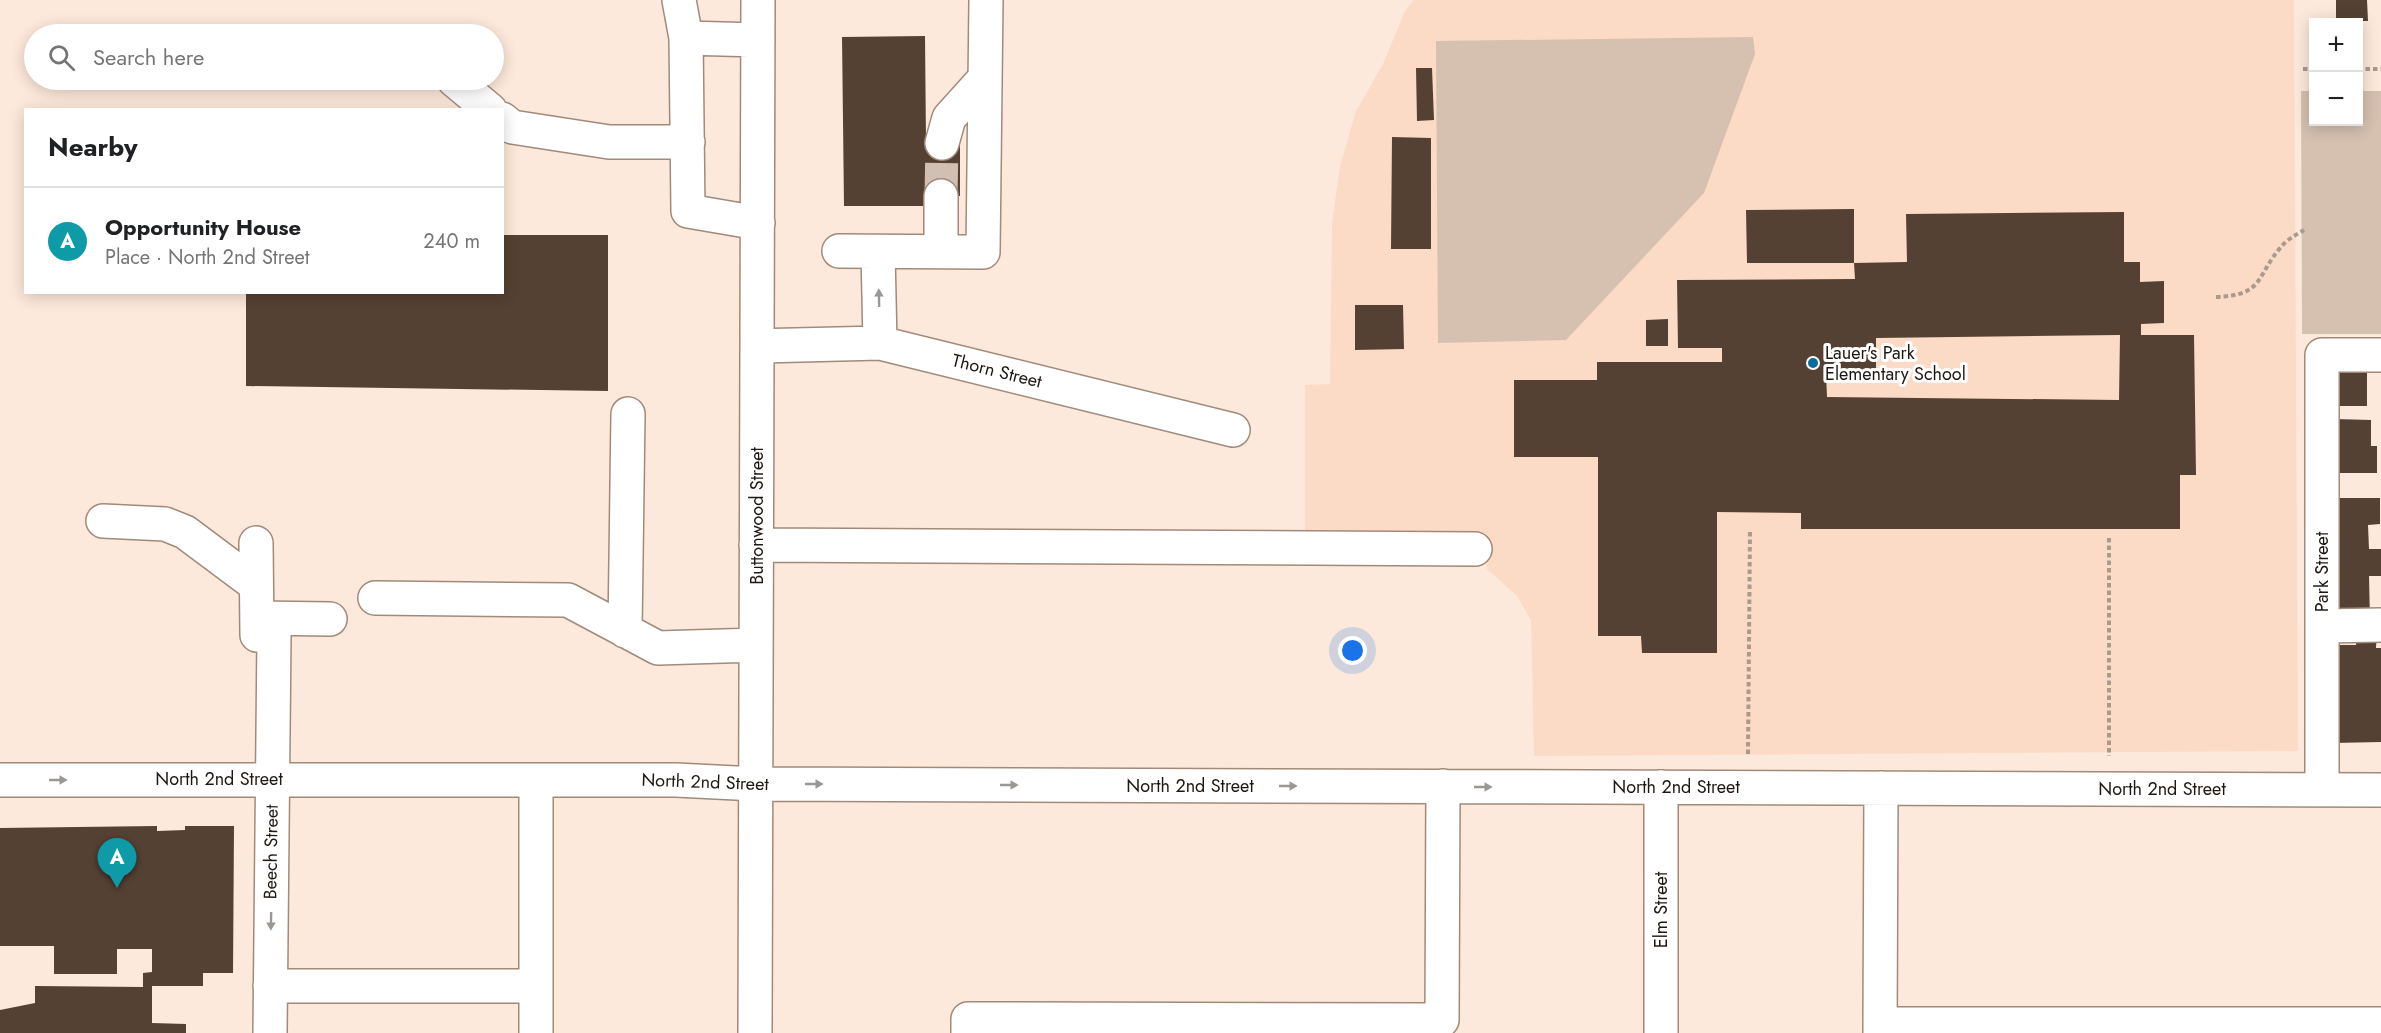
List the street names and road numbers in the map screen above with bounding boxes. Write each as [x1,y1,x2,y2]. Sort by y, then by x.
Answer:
street label: Thorn Street [949,347,1045,395]
street label: Buttonwood Street [744,447,770,585]
street label: Park Street [2309,531,2335,612]
street label: North 2nd Street [155,766,283,792]
street label: North 2nd Street [641,767,770,797]
street label: North 2nd Street [1126,773,1254,799]
street label: North 2nd Street [1612,774,1740,800]
street label: North 2nd Street [2098,776,2226,802]
street label: Beech Street [257,804,285,900]
street label: Elm Street [1648,871,1674,948]

